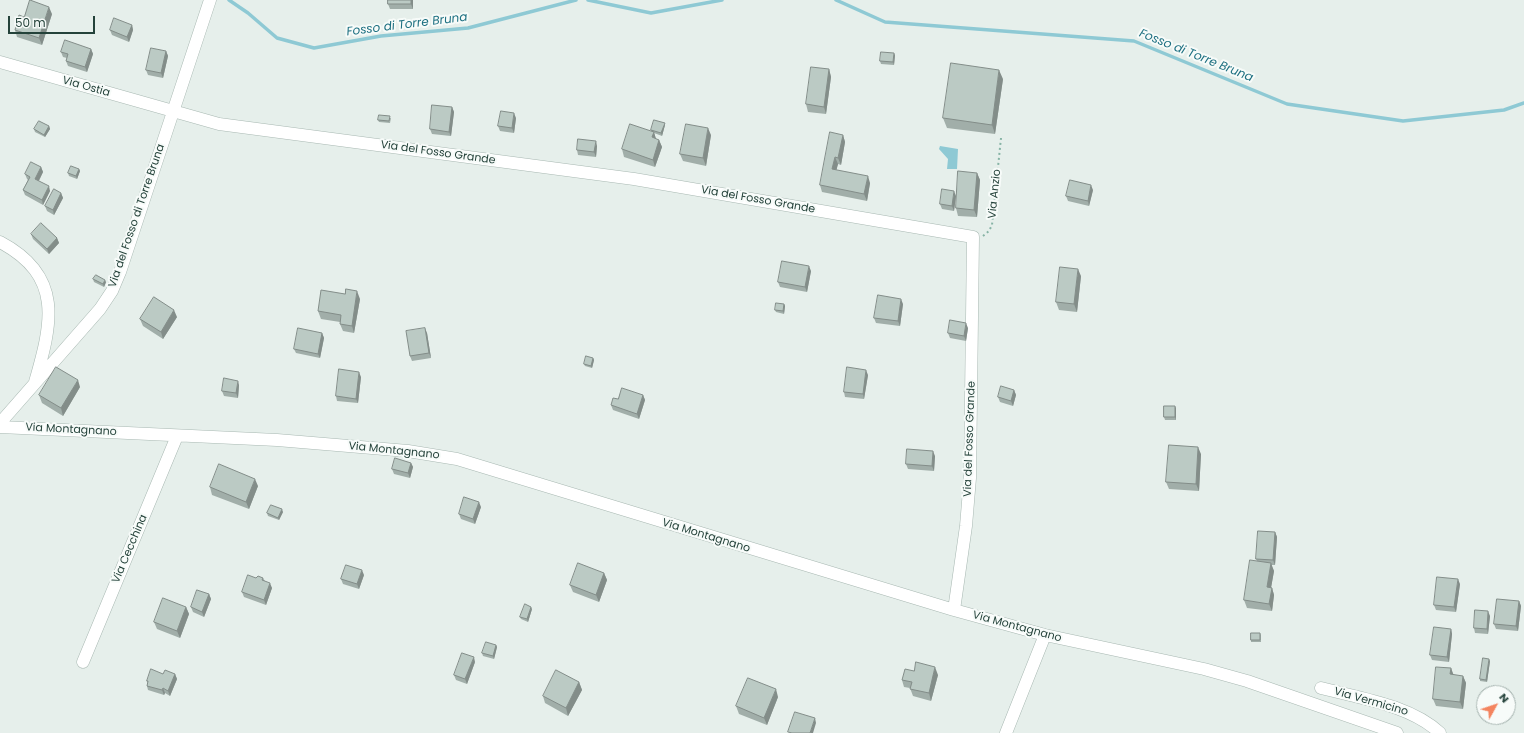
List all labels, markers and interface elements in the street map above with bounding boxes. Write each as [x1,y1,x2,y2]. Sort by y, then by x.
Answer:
scale bar [10,8,97,34]
water label: Fosso di Torre Bruna [346,10,468,40]
text: 50 m [15,14,46,31]
water label: Fosso di Torre Bruna [1137,27,1255,85]
street label: Via Ostia [61,74,111,100]
street label: Via del Fosso Grande [380,138,496,168]
street label: Via del Fosso di Torre Bruna [106,143,168,289]
street label: Via Anzio [986,169,1004,219]
street label: Via del Fosso Grande [700,183,816,217]
street label: Via del Fosso Grande [961,381,979,497]
street label: Via Montagnano [25,421,117,439]
street label: Via Montagnano [348,440,440,462]
street label: Via Cecchina [110,513,150,585]
street label: Via Montagnano [660,516,752,556]
street label: Via Montagnano [971,609,1063,645]
street label: Via Vermicino [1332,685,1410,719]
north arrow [1476,685,1516,725]
text: N [1496,690,1513,706]

